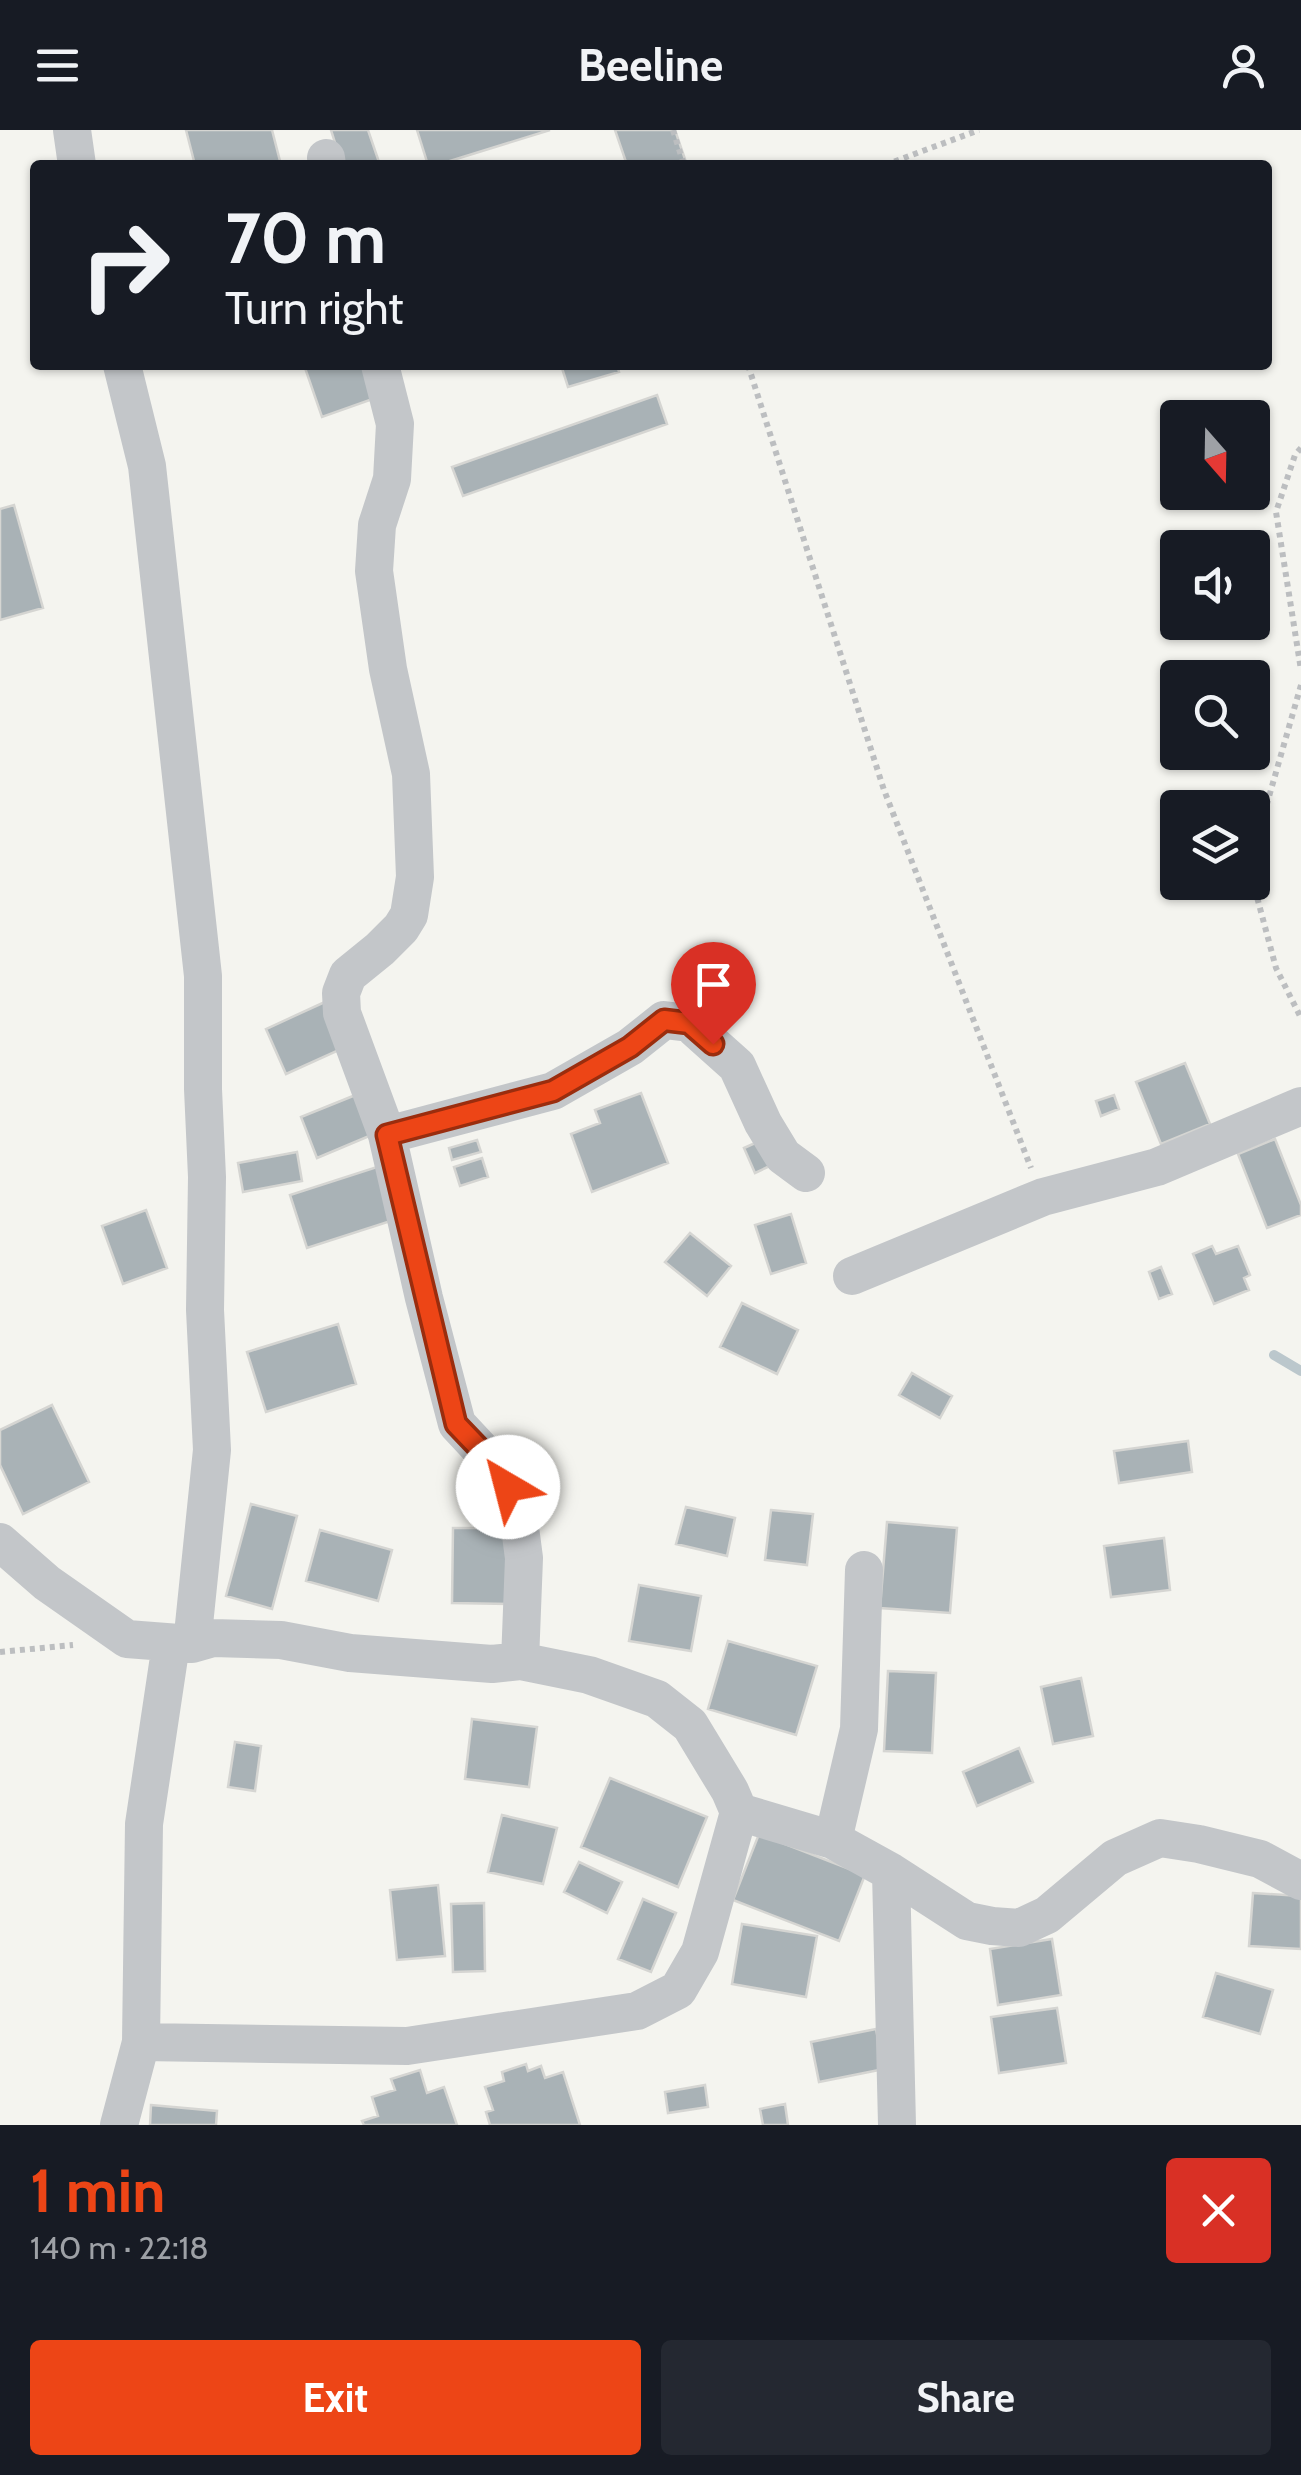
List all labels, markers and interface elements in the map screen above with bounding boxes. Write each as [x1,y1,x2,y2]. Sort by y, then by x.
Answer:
icon: menu [30,38,85,93]
text: Beeline [578,38,723,92]
icon: person [1216,38,1271,93]
text: 70 m [225,195,386,281]
icon: right [60,200,190,330]
text: Turn right [225,281,404,335]
north arrow [1160,400,1270,510]
map controls [1160,400,1270,900]
button: sound [1160,530,1270,640]
button: search [1160,660,1270,770]
button: layers [1160,790,1270,900]
pin [671,942,756,1045]
icon: arrive [686,957,741,1012]
position arrow [456,1435,560,1539]
text: 1 min [30,2154,165,2227]
button: close [1166,2158,1271,2263]
text: 140 m · 22:18 [30,2228,209,2267]
button: Exit [30,2340,641,2455]
button: Share [661,2340,1271,2455]

